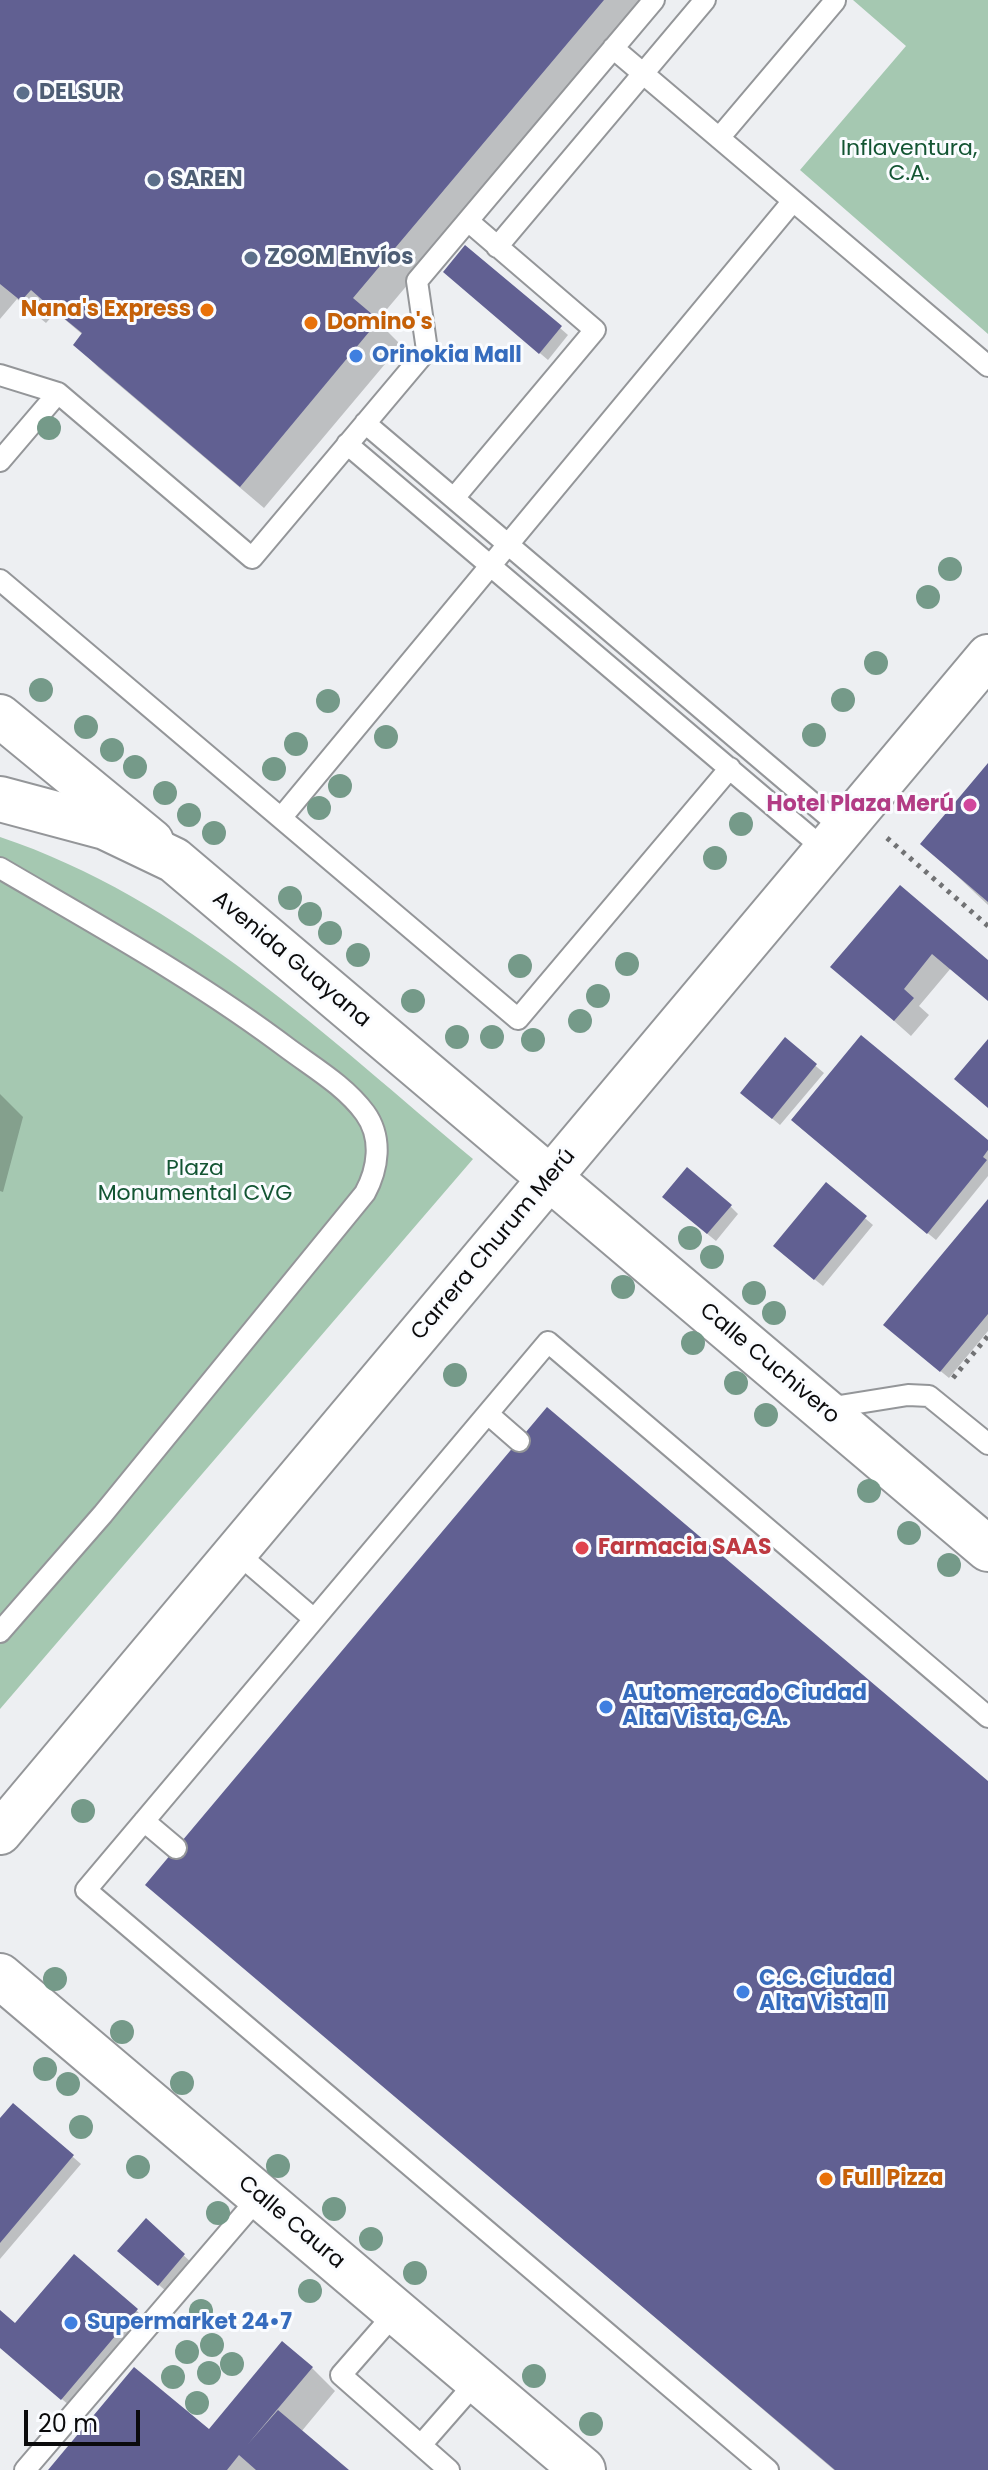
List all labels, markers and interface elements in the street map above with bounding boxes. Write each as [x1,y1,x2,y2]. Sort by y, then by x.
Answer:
place label: DELSUR [39,80,121,106]
marker: DELSUR [14,84,32,102]
park label: Inflaventura, C.A. [841,136,977,188]
place label: SAREN [170,167,243,193]
marker: SAREN [145,171,163,189]
place label: ZOOM Envíos [267,245,413,271]
marker: ZOOM Envíos [242,249,260,267]
place label: Nana's Express [21,297,191,323]
marker: Nana's Express [198,301,216,319]
place label: Domino's [327,310,433,336]
marker: Domino's [302,314,320,332]
place label: Orinokia Mall [372,343,522,369]
marker: Orinokia Mall [347,347,365,365]
place label: Hotel Plaza Merú [767,792,954,818]
marker: Hotel Plaza Merú [961,796,979,814]
street label: Avenida Guayana [207,886,375,1034]
street label: Carrera Churum Merú [406,1144,582,1346]
park label: Plaza Monumental CVG [98,1156,292,1208]
street label: Calle Cuchivero [694,1298,844,1430]
place label: Farmacia SAAS [598,1535,772,1561]
marker: Farmacia SAAS [573,1539,591,1557]
place label: Automercado Ciudad Alta Vista, C.A. [622,1681,867,1732]
marker: Automercado Ciudad Alta Vista, C.A. [597,1698,615,1716]
place label: C.C. Ciudad Alta Vista II [759,1966,892,2018]
marker: C.C. Ciudad Alta Vista II [734,1983,752,2001]
place label: Full Pizza [842,2166,943,2192]
marker: Full Pizza [817,2170,835,2188]
street label: Calle Caura [232,2171,350,2275]
place label: Supermarket 24•7 [87,2310,292,2336]
marker: Supermarket 24•7 [62,2314,80,2332]
scale bar [28,2394,144,2444]
text: 20 m [38,2407,98,2440]

